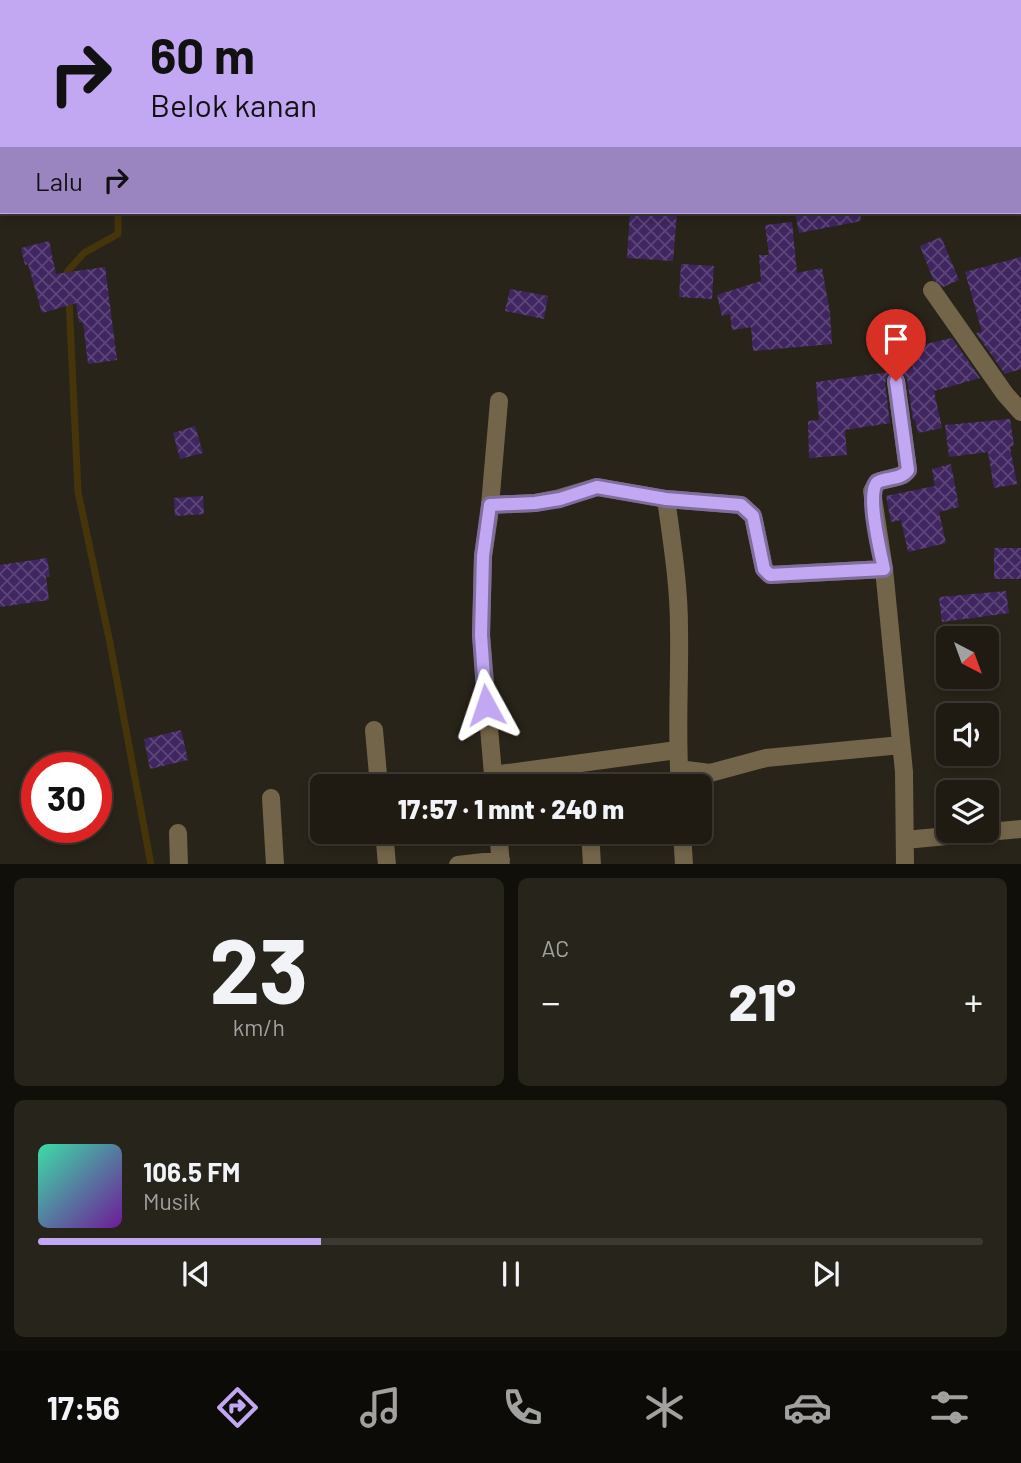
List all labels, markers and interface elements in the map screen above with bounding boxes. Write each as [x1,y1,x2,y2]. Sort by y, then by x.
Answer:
text: 60 m [150,25,255,84]
icon: right [35,28,126,119]
text: Belok kanan [150,85,317,123]
icon: right [97,161,135,199]
text: Lalu [35,165,83,196]
pin [866,309,926,381]
icon: arrive [877,320,915,358]
north arrow [936,626,999,690]
map controls [936,626,999,843]
position arrow [449,668,523,742]
button: sound [936,703,999,766]
speed limit sign: 30 [21,752,112,843]
button: layers [936,780,999,843]
text: 17:57 · 1 mnt · 240 m [398,793,624,824]
text: 23 [209,913,308,1022]
text: AC [542,934,569,962]
text: 21° [729,969,796,1031]
text: − [542,978,561,1024]
text: + [964,978,983,1024]
text: km/h [233,1013,285,1041]
text: 106.5 FM [143,1156,240,1187]
text: Musik [143,1187,200,1215]
icon: previous [177,1255,215,1293]
icon: pause [492,1255,530,1293]
icon: next [807,1255,845,1293]
icon: directions [213,1383,262,1432]
icon: music [356,1383,405,1432]
icon: phone [498,1383,547,1432]
icon: climate [640,1383,689,1432]
icon: car [783,1383,832,1432]
icon: filters [925,1383,974,1432]
text: 17:56 [47,1388,120,1426]

